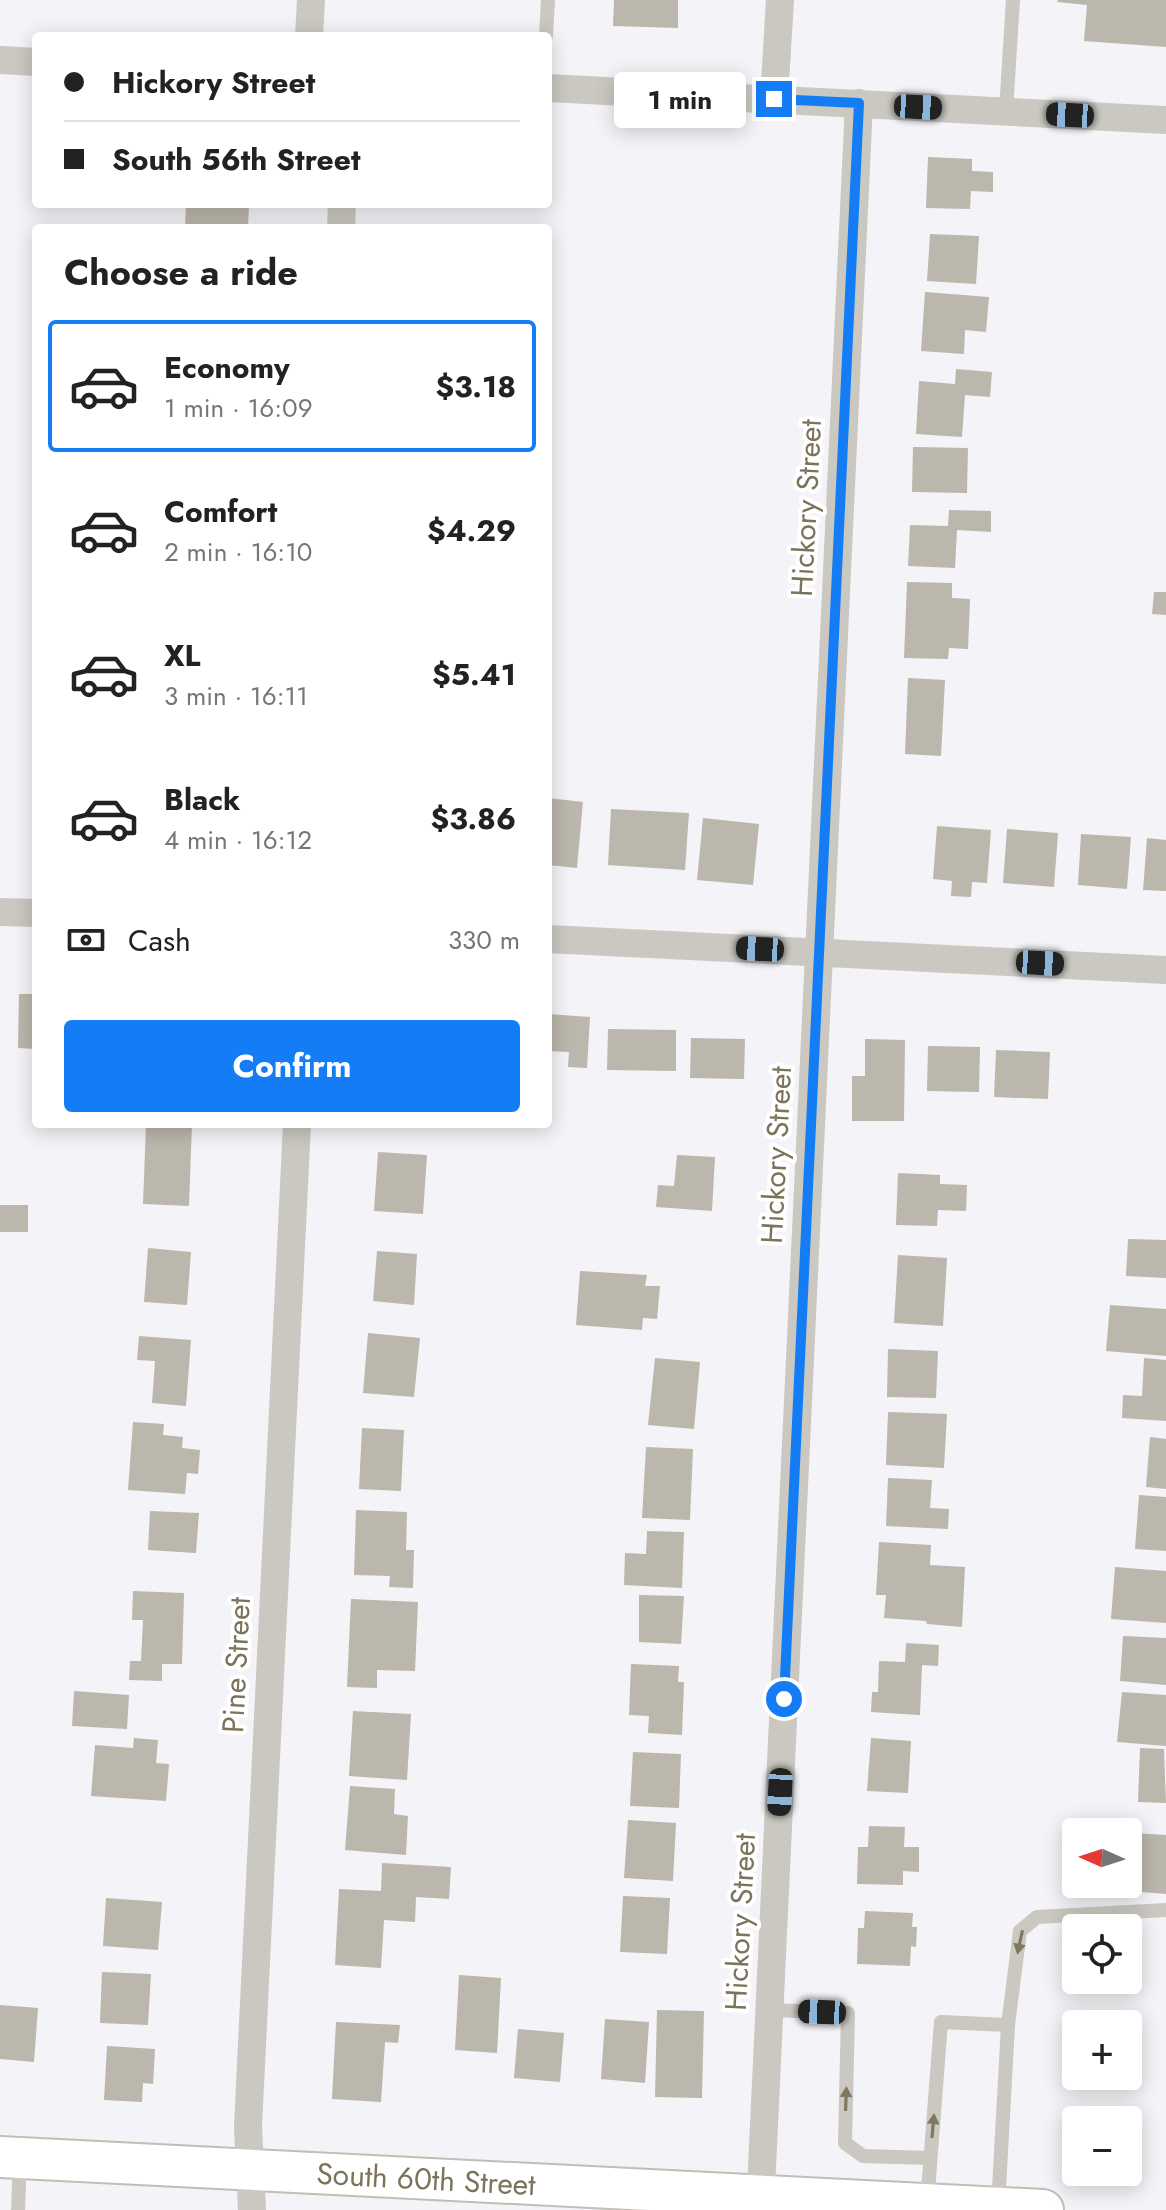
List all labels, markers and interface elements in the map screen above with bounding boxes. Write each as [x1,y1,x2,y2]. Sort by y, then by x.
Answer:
text: Hickory Street [112,61,315,104]
callout: 1 min [614,71,746,127]
text: 1 min [648,81,712,119]
route end [756,81,792,117]
car [893,94,943,120]
car [1045,102,1095,128]
text: South 56th Street [112,138,360,181]
text: Choose a ride [64,246,298,298]
text: Economy [164,346,290,389]
icon: car [68,350,140,422]
text: $3.18 [435,365,516,408]
text: 1 min · 16:09 [164,389,313,427]
street label: Hickory Street [780,417,832,598]
text: Comfort [164,490,277,533]
icon: car [68,494,140,566]
text: $4.29 [427,509,516,552]
text: 2 min · 16:10 [164,533,312,571]
text: XL [164,634,200,677]
icon: car [68,638,140,710]
text: $5.41 [432,653,516,696]
text: 3 min · 16:11 [164,677,308,715]
text: Black [164,778,240,821]
icon: car [68,782,140,854]
text: $3.86 [431,797,516,840]
text: 4 min · 16:12 [164,821,312,859]
icon: cash [64,918,108,962]
text: Cash [128,919,191,962]
text: 330 m [448,921,520,959]
car [735,936,785,962]
car [1015,950,1065,976]
button: Confirm [64,1020,520,1112]
street label: Hickory Street [750,1064,802,1245]
street label: Pine Street [211,1595,261,1734]
route start [766,1681,802,1717]
car [767,1767,793,1817]
north arrow [1062,1818,1142,1898]
map controls [1062,1818,1142,2186]
street label: Hickory Street [714,1831,766,2012]
button: locate [1062,1914,1142,1994]
one-way arrow [1013,1930,1025,1955]
car [798,1999,846,2025]
button: + [1062,2010,1142,2090]
one-way arrow [840,2086,852,2111]
button: − [1062,2106,1142,2186]
one-way arrow [927,2113,940,2138]
street label: South 60th Street [315,2152,537,2206]

